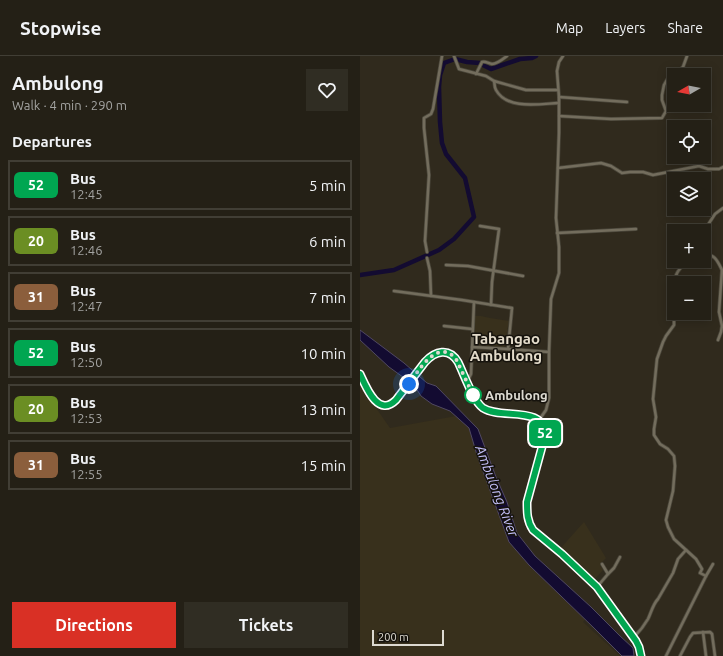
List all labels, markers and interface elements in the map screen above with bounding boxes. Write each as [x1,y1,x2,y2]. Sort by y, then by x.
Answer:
text: Stopwise [20,17,101,39]
text: Map [556,20,583,36]
text: Layers [605,20,645,36]
text: Share [667,20,703,36]
north arrow [667,68,711,112]
map controls [667,68,711,320]
button: heart [306,69,348,111]
text: Ambulong [12,72,104,94]
text: Walk · 4 min · 290 m [12,98,127,112]
button: locate [667,120,711,164]
text: Departures [12,133,92,150]
text: Bus [70,170,96,187]
button: layers [667,172,711,216]
text: 52 [28,177,44,193]
text: 5 min [309,177,346,194]
text: 12:45 [70,187,103,201]
button: + [667,224,711,268]
text: Bus [70,226,96,243]
text: 20 [28,233,44,249]
text: 6 min [309,233,346,250]
text: 12:46 [70,243,103,257]
button: − [667,276,711,320]
text: Bus [70,282,96,299]
text: 31 [28,289,44,305]
text: 7 min [309,289,346,306]
text: 12:47 [70,299,103,313]
district label: Tabangao Ambulong [470,330,542,364]
text: Bus [70,338,96,355]
text: 52 [28,345,44,361]
text: 10 min [300,345,346,362]
text: 12:50 [70,355,103,369]
your location [399,374,419,394]
marker: Ambulong [464,386,482,404]
place label: Ambulong [485,388,548,402]
text: Bus [70,394,96,411]
text: 20 [28,401,44,417]
text: 13 min [300,401,346,418]
text: 12:53 [70,411,103,425]
line badge: 52 [527,420,563,446]
text: 52 [537,425,553,441]
water label: Ambulong River [472,442,522,540]
text: Bus [70,450,96,467]
text: 31 [28,457,44,473]
text: 15 min [300,457,346,474]
text: 12:55 [70,467,103,481]
button: Directions [12,602,176,648]
button: Tickets [184,602,348,648]
scale bar [372,628,444,647]
text: 200 m [378,631,409,643]

